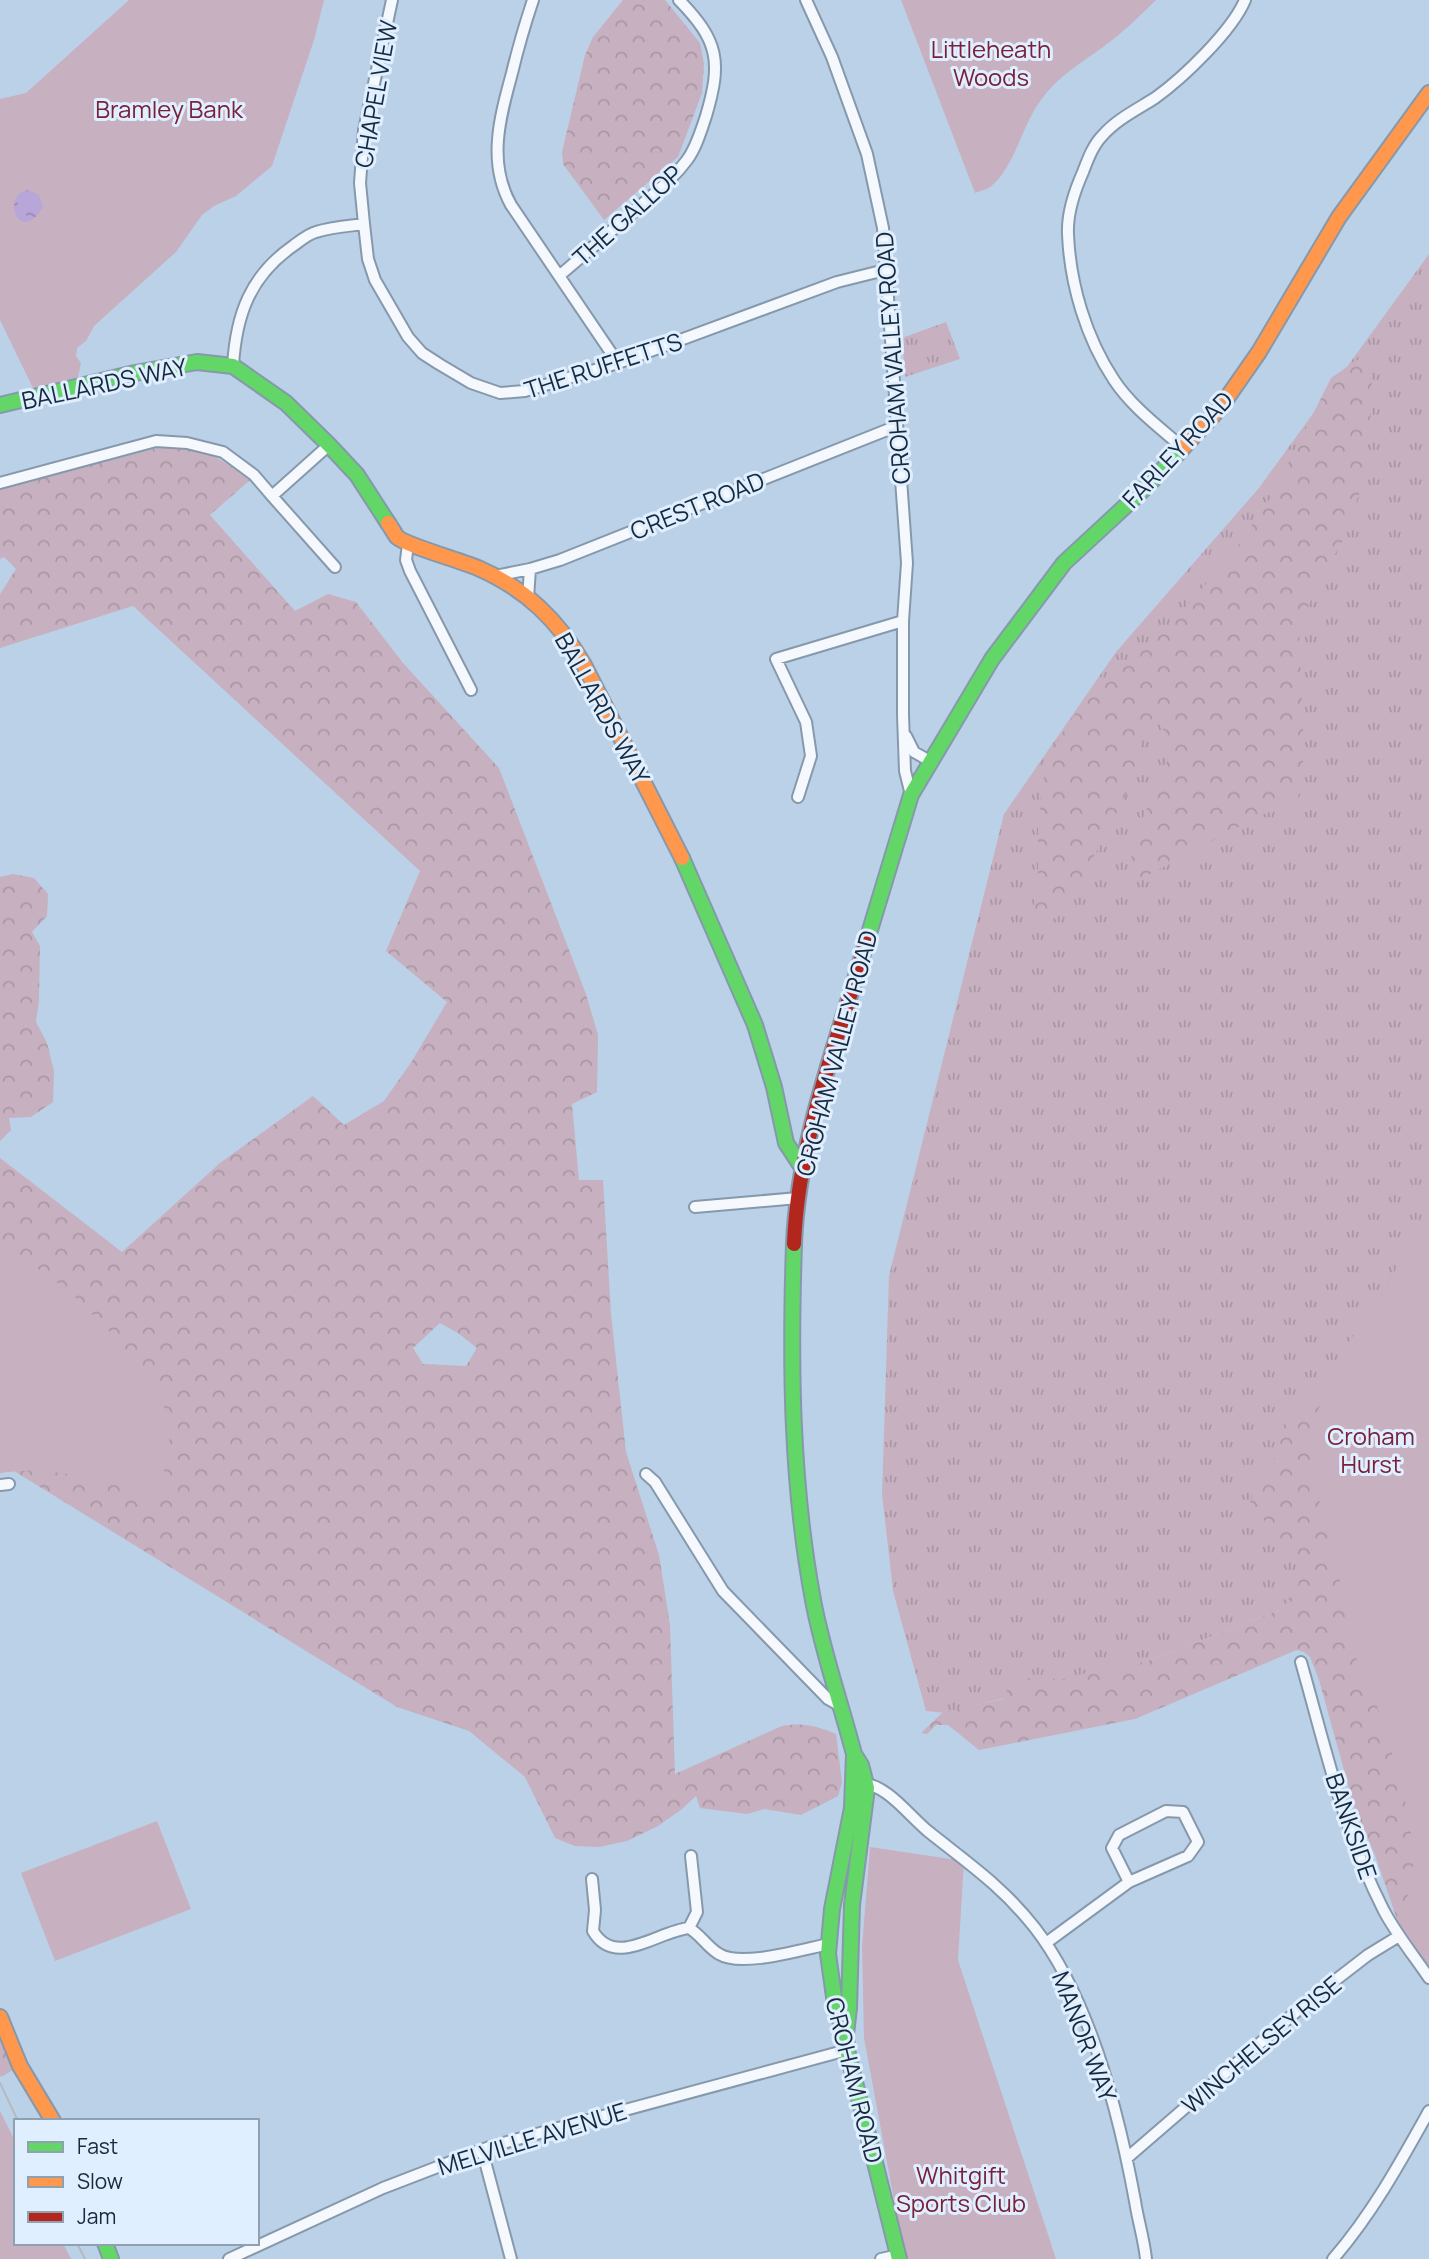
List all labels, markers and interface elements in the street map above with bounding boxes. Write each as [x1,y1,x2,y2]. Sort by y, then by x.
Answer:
street label: CHAPEL VIEW [346,17,404,170]
park label: Littleheath Woods [931,32,1051,93]
park label: Bramley Bank [95,92,244,125]
street label: THE GALLOP [565,157,689,273]
street label: CROHAM VALLEY ROAD [867,231,917,485]
street label: THE RUFFETTS [520,324,686,406]
street label: BALLARDS WAY [18,349,190,417]
street label: FARLEY ROAD [1114,383,1240,515]
street label: CREST ROAD [625,463,769,547]
street label: BALLARDS WAY [548,626,659,790]
street label: CROHAM VALLEY ROAD [787,927,885,1179]
park label: Croham Hurst [1327,1419,1415,1480]
street label: BANKSIDE [1318,1769,1386,1883]
street label: MANOR WAY [1045,1966,1125,2106]
street label: WINCHELSEY RISE [1174,1967,1348,2121]
street label: CROHAM ROAD [818,1994,892,2166]
street label: MELVILLE AVENUE [434,2094,630,2182]
legend [14,2119,259,2245]
text: Fast [77,2132,118,2160]
park label: Whitgift Sports Club [896,2158,1026,2219]
text: Slow [77,2167,123,2195]
text: Jam [77,2202,116,2230]

